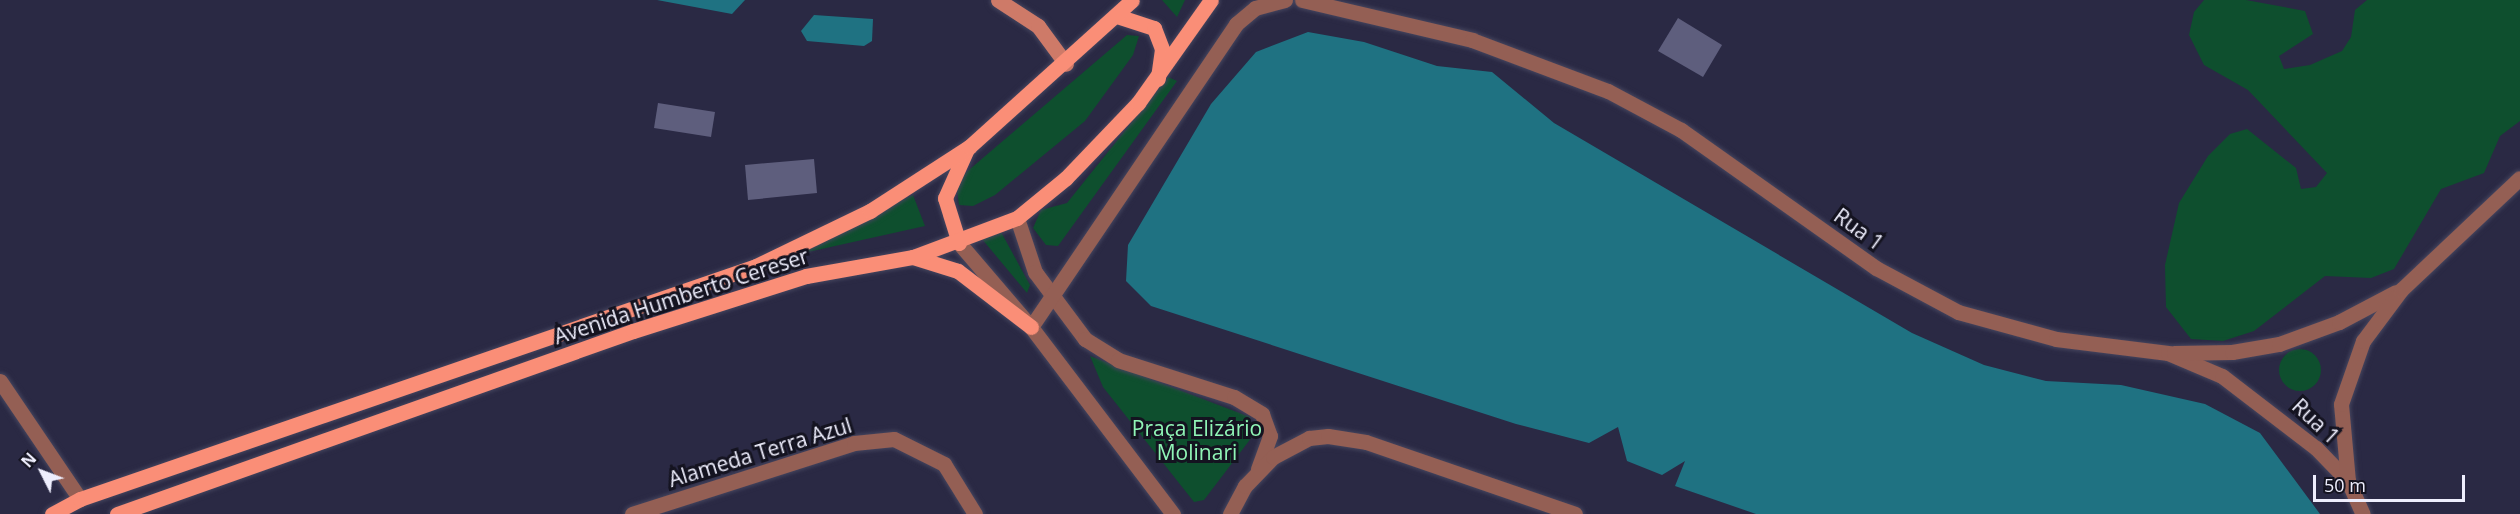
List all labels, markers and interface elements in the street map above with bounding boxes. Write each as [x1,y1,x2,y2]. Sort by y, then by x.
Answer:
street label: Rua 1 [1829,203,1889,255]
street label: Avenida Humberto Cereser [551,243,811,349]
street label: Rua 1 [2287,393,2345,449]
street label: Alameda Terra Azul [665,412,855,492]
park label: Praça Elizário Molinari [1132,415,1262,465]
north arrow [12,442,72,502]
text: N [16,448,41,472]
scale bar [2316,463,2468,501]
text: 50 m [2324,473,2366,497]

